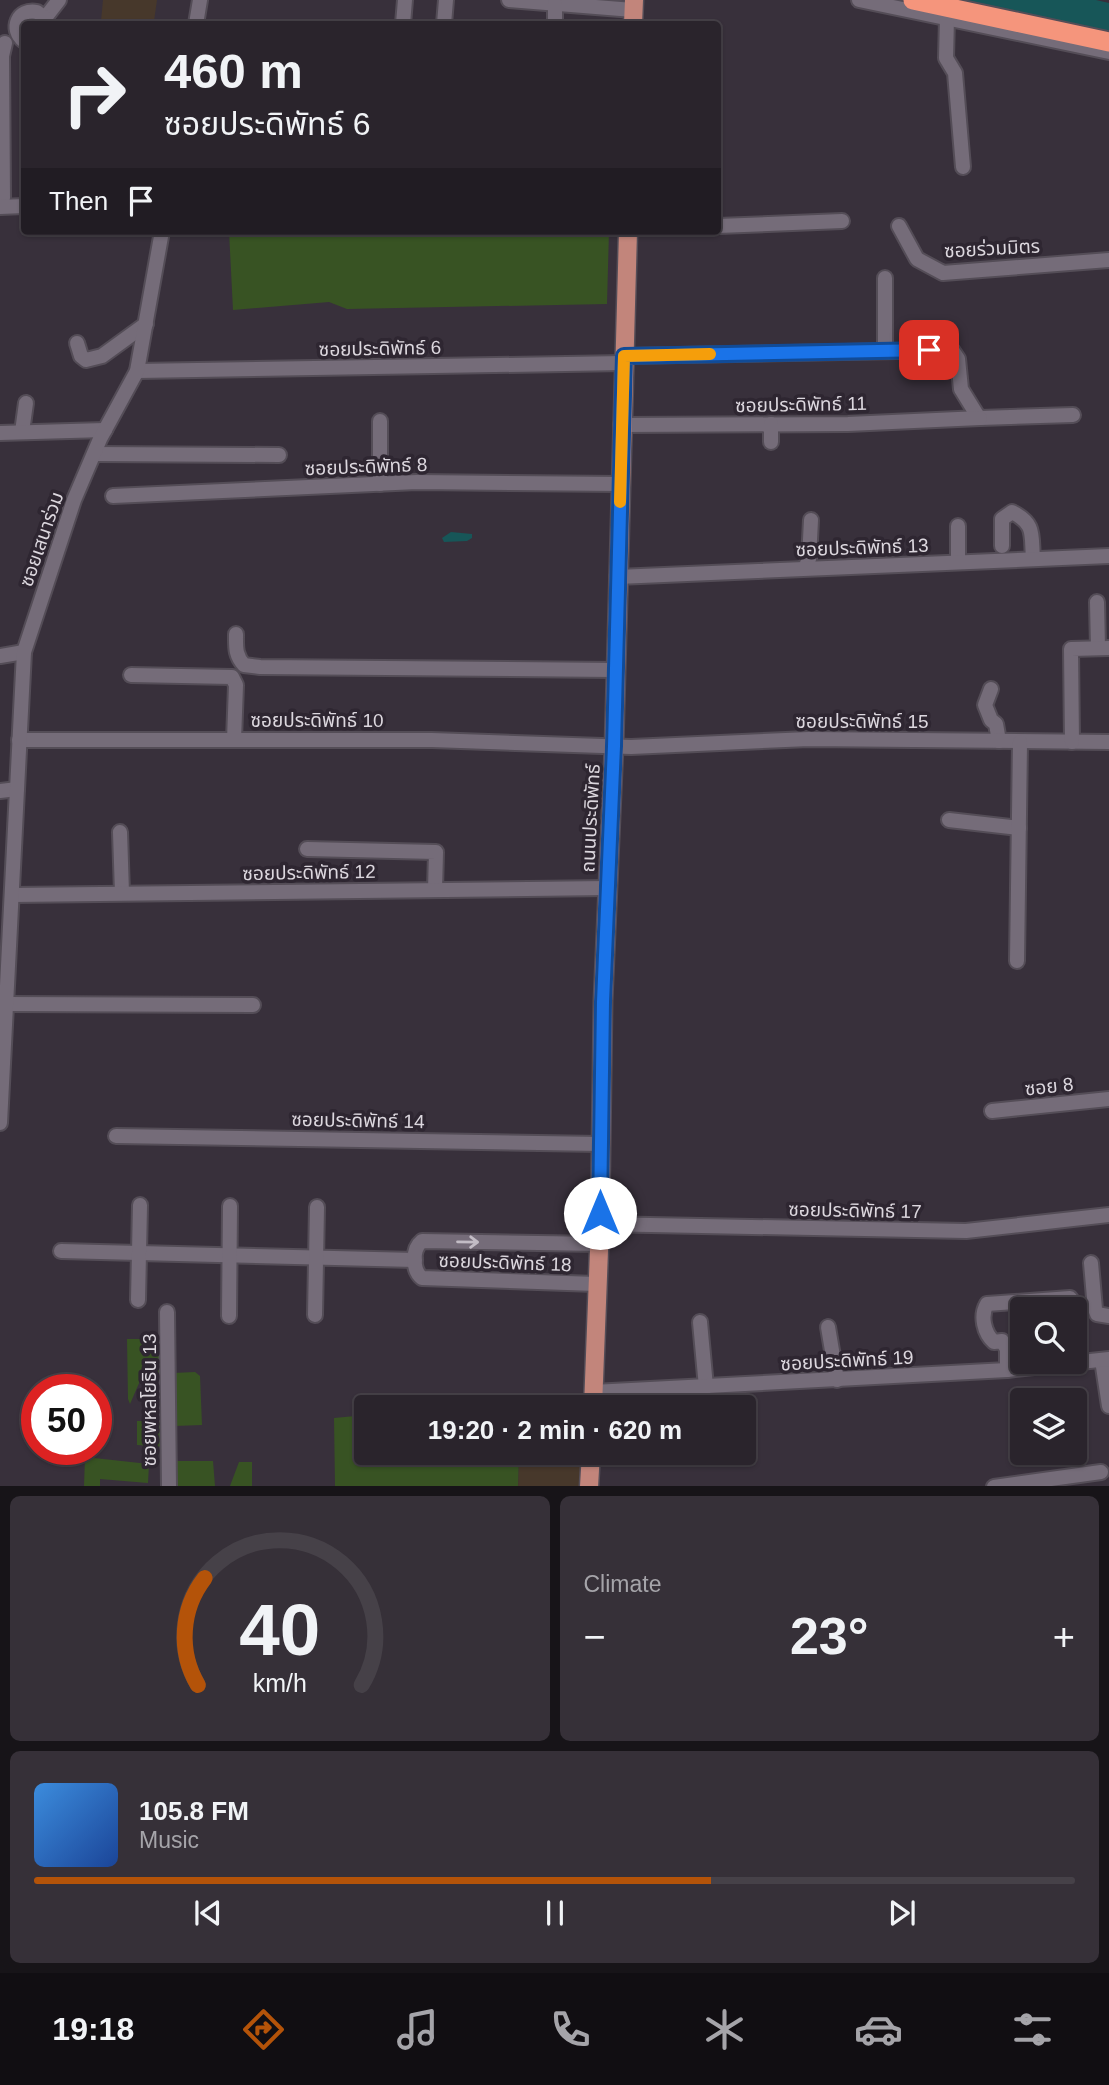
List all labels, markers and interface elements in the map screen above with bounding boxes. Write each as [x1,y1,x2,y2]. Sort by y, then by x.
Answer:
text: 460 m [164,44,303,98]
icon: right [49,49,140,140]
text: ซอยประดิพัทธ์ 6 [164,106,371,142]
icon: arrive [122,182,160,220]
text: Then [49,186,108,216]
street label: ซอยร่วมมิตร [943,235,1041,261]
pin [899,320,959,380]
icon: arrive [910,331,948,369]
street label: ซอยประดิพัทธ์ 6 [319,337,441,360]
street label: ซอยประดิพัทธ์ 11 [735,393,867,416]
street label: ซอยประดิพัทธ์ 8 [304,454,428,479]
street label: ซอยเสนาร่วม [15,489,67,589]
street label: ซอยประดิพัทธ์ 13 [795,535,929,560]
street label: ซอยประดิพัทธ์ 10 [250,710,384,731]
street label: ซอยประดิพัทธ์ 15 [795,711,929,732]
street label: ถนนประดิพัทธ์ [577,763,604,873]
street label: ซอยประดิพัทธ์ 12 [242,861,376,884]
street label: ซอย 8 [1024,1074,1074,1099]
street label: ซอยประดิพัทธ์ 14 [291,1109,425,1132]
position arrow [563,1176,637,1250]
street label: ซอยประดิพัทธ์ 17 [788,1199,922,1222]
one-way arrow [456,1235,479,1248]
street label: ซอยประดิพัทธ์ 18 [438,1250,572,1275]
map controls [1010,1297,1087,1465]
button: search [1010,1297,1087,1374]
street label: ซอยพหลโยธิน 13 [139,1334,160,1466]
street label: ซอยประดิพัทธ์ 19 [780,1347,914,1374]
speed limit sign: 50 [21,1374,112,1465]
button: layers [1010,1388,1087,1465]
text: 19:20 · 2 min · 620 m [428,1415,682,1445]
text: Climate [584,1571,661,1597]
text: 40 [239,1589,320,1670]
text: 23° [790,1607,869,1665]
text: − [584,1616,606,1658]
text: + [1053,1616,1075,1658]
text: km/h [253,1668,307,1696]
text: 105.8 FM [139,1796,249,1826]
text: Music [139,1827,199,1853]
icon: previous [189,1894,227,1932]
icon: pause [536,1894,574,1932]
icon: next [883,1894,921,1932]
icon: directions [239,2005,288,2054]
icon: music [393,2005,442,2054]
icon: phone [546,2005,595,2054]
icon: climate [700,2005,749,2054]
icon: car [854,2005,903,2054]
icon: filters [1008,2005,1057,2054]
text: 19:18 [52,2011,134,2047]

